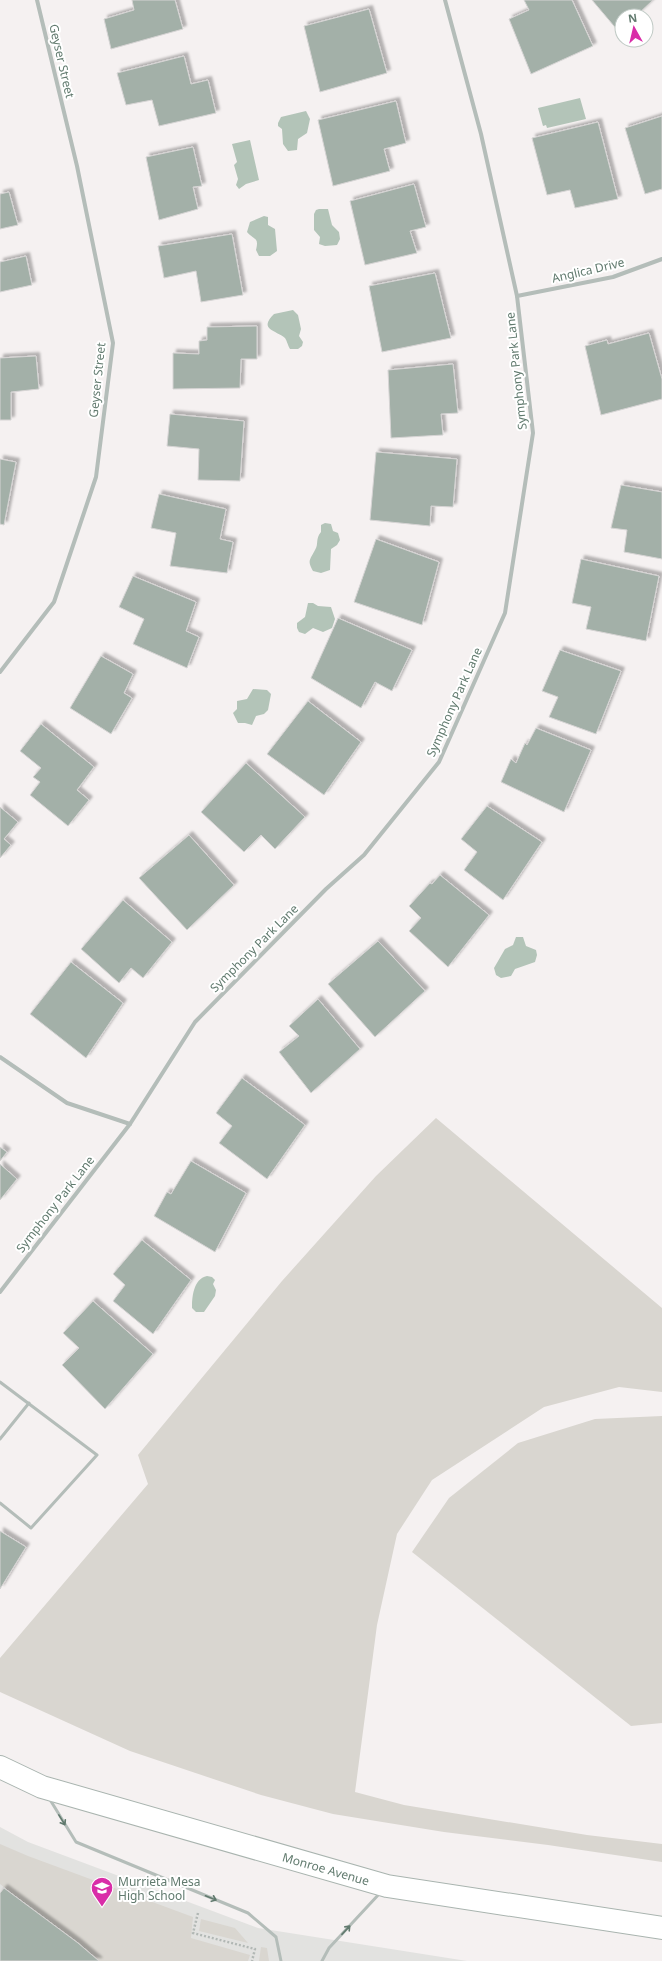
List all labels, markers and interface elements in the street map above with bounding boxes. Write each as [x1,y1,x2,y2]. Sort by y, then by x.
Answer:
north arrow [614,8,654,48]
text: N [627,10,638,26]
street label: Geyser Street [45,22,79,100]
street label: Anglica Drive [550,253,626,287]
street label: Symphony Park Lane [501,311,531,431]
street label: Geyser Street [85,341,109,418]
street label: Symphony Park Lane [422,644,486,760]
street label: Symphony Park Lane [206,900,302,996]
street label: Symphony Park Lane [12,1152,98,1256]
one-way arrow [59,1814,67,1826]
street label: Monroe Avenue [281,1848,372,1889]
place label: Murrieta Mesa High School [118,1873,200,1904]
school or university icon: Murrieta Mesa High School [89,1875,115,1908]
one-way arrow [204,1895,216,1902]
one-way arrow [341,1925,350,1936]

